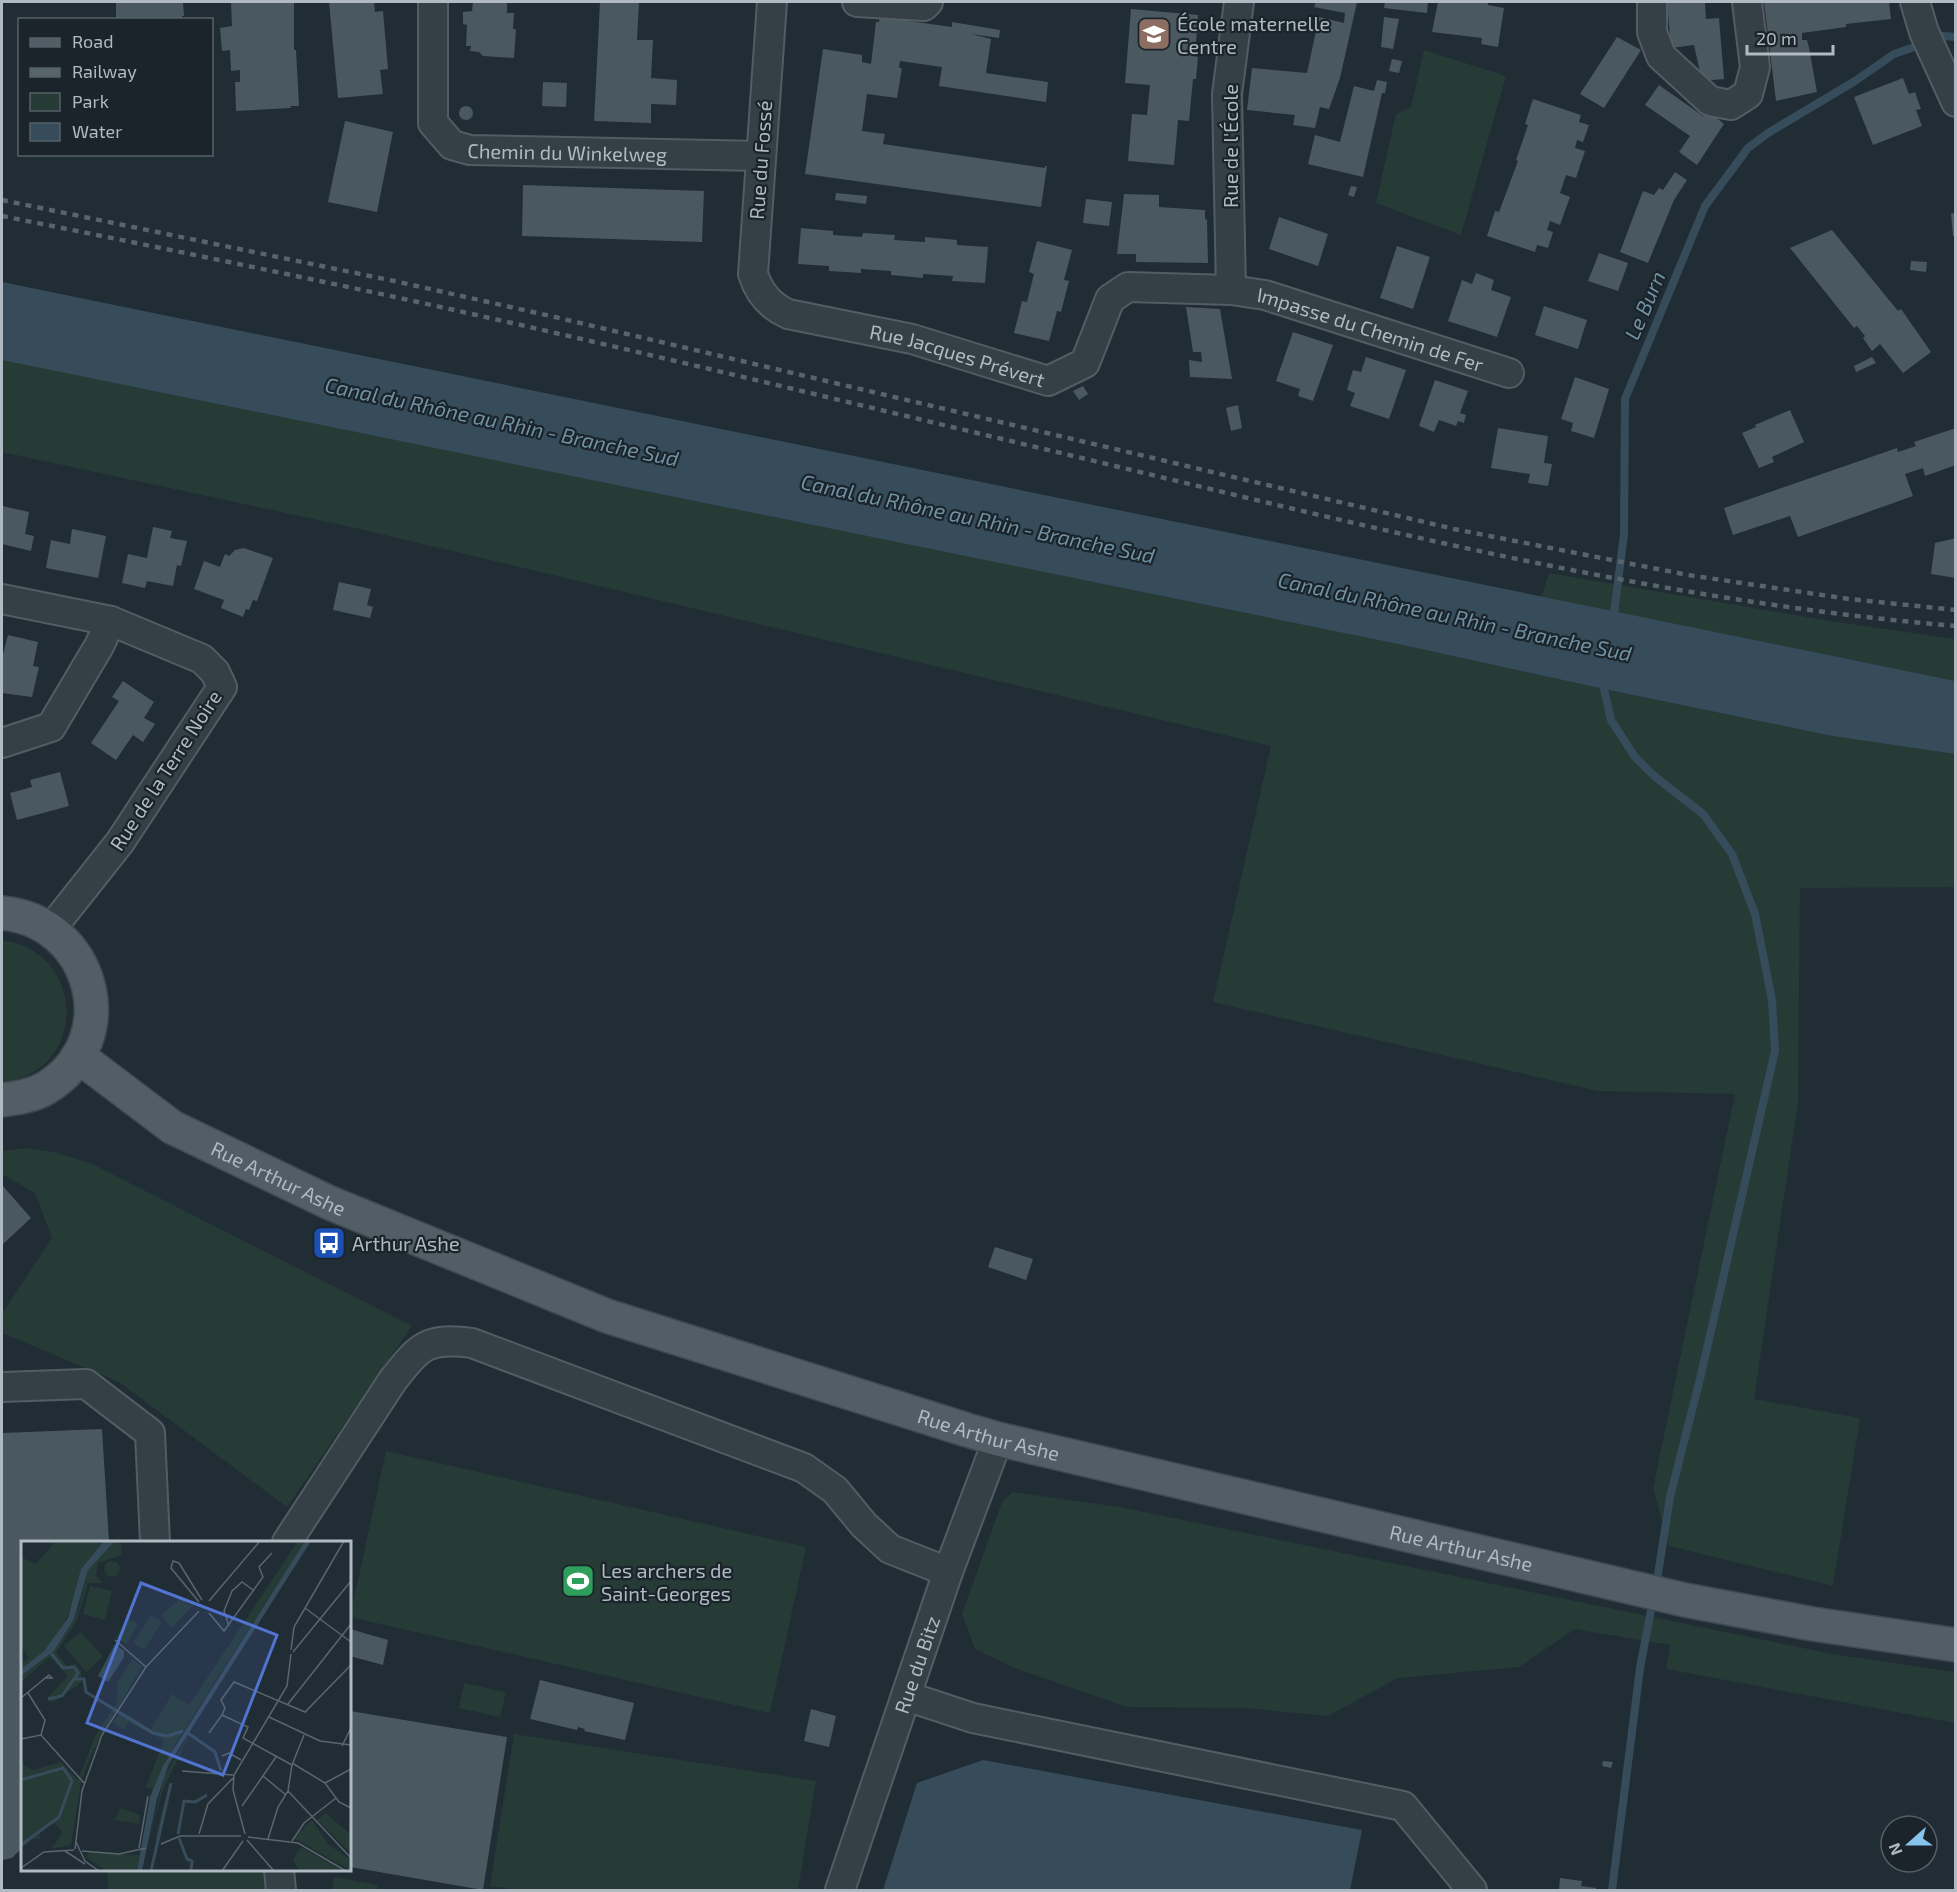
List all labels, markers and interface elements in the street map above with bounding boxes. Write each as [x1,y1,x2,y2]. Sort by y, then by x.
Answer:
place label: École maternelle Centre [1177,11,1330,58]
school or university icon: École maternelle Centre [1136,16,1172,52]
legend [18,18,213,156]
scale bar [1747,18,1832,56]
text: 20 m [1756,27,1797,49]
text: Road [72,30,113,52]
text: Railway [72,60,137,82]
street label: Rue de l'École [1218,84,1242,208]
text: Park [72,90,109,112]
street label: Rue du Fossé [744,100,776,220]
text: Water [72,120,122,142]
street label: Chemin du Winkelweg [467,138,667,166]
water label: Le Burn [1618,267,1670,343]
street label: Impasse du Chemin de Fer [1256,282,1487,376]
street label: Rue Jacques Prévert [868,319,1048,391]
water label: Canal du Rhône au Rhin - Branche Sud [323,371,681,471]
water label: Canal du Rhône au Rhin - Branche Sud [799,468,1157,568]
water label: Canal du Rhône au Rhin - Branche Sud [1276,566,1634,666]
street label: Rue de la Terre Noire [104,685,226,855]
street label: Rue Arthur Ashe [207,1136,349,1220]
bus stop icon: Arthur Ashe [311,1225,347,1261]
place label: Arthur Ashe [352,1231,460,1255]
street label: Rue Arthur Ashe [915,1403,1062,1465]
street label: Rue Arthur Ashe [1387,1519,1535,1576]
inset map [21,1541,351,1871]
place label: Les archers de Saint-Georges [601,1558,732,1605]
sports icon: Les archers de Saint-Georges [560,1563,596,1599]
street label: Rue du Bitz [889,1613,944,1717]
north arrow [1879,1814,1939,1874]
text: N [1884,1841,1905,1858]

